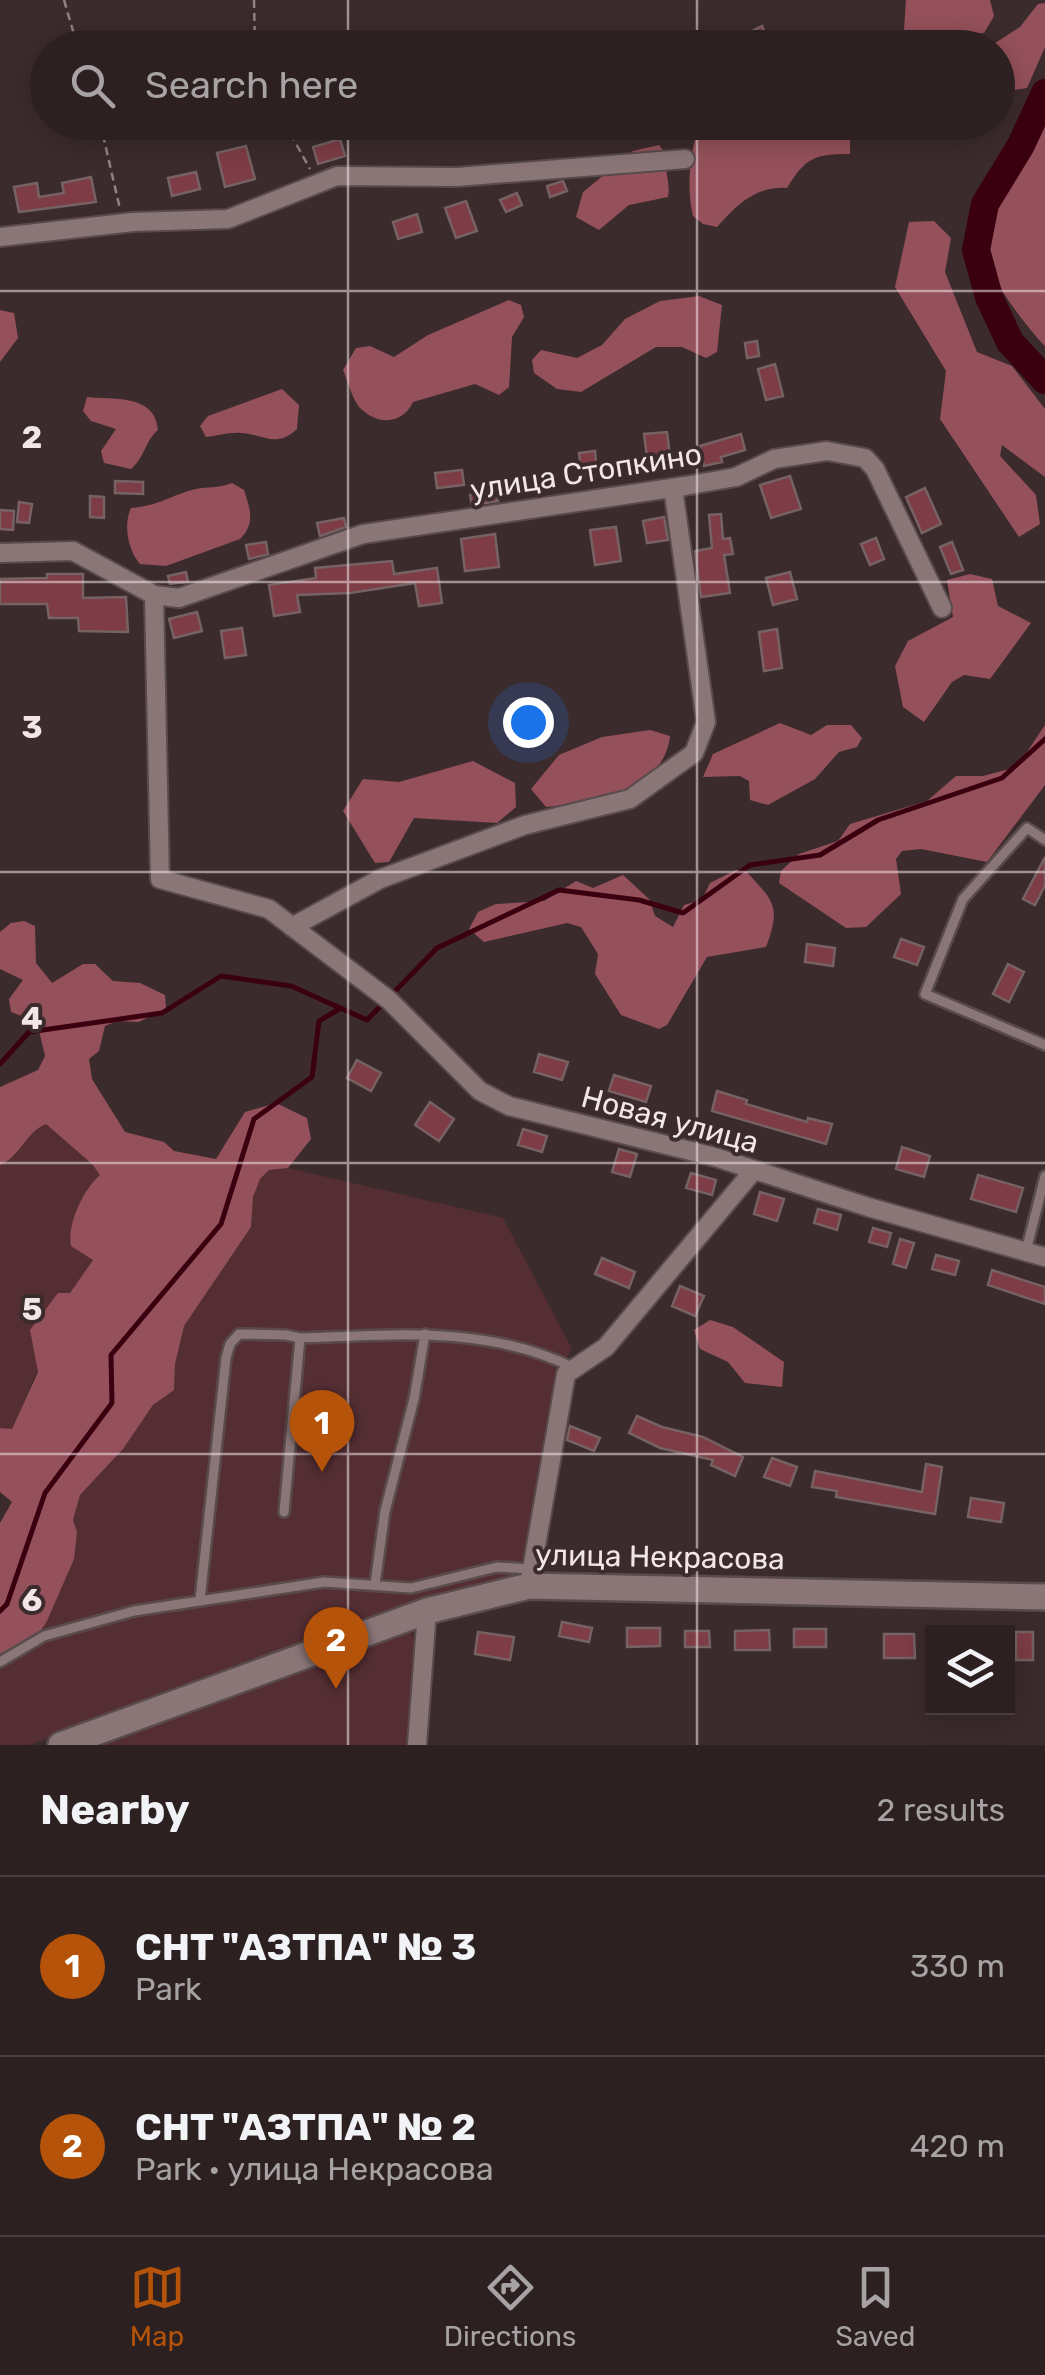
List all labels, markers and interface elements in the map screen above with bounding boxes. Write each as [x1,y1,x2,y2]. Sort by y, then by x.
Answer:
search box [30,30,1015,140]
icon: search [65,58,120,113]
text: Search here [145,62,358,108]
text: 2 [22,418,42,456]
street label: улица Стопкино [468,436,704,508]
your location [503,697,554,748]
text: 3 [21,708,43,746]
text: 4 [21,999,43,1037]
street label: Новая улица [577,1079,763,1161]
text: 5 [22,1290,42,1328]
pin: 1 [290,1390,354,1472]
street label: улица Некрасова [535,1537,785,1577]
text: 6 [22,1581,42,1619]
pin: 2 [304,1606,368,1689]
map controls [925,1625,1015,1715]
button: layers [925,1625,1015,1715]
text: Nearby [40,1785,190,1835]
text: 2 results [876,1791,1005,1829]
text: СНТ "АЗТПА" № 3 [135,1924,476,1970]
text: 1 [65,1947,80,1985]
text: 330 m [910,1947,1005,1985]
text: Park [135,1970,202,2008]
text: СНТ "АЗТПА" № 2 [135,2104,476,2150]
text: 2 [62,2127,83,2165]
text: 420 m [910,2127,1005,2165]
text: Park · улица Некрасова [135,2150,494,2188]
tab: Map [130,2260,185,2353]
tab: Directions [444,2260,576,2353]
tab: Saved [835,2260,915,2353]

